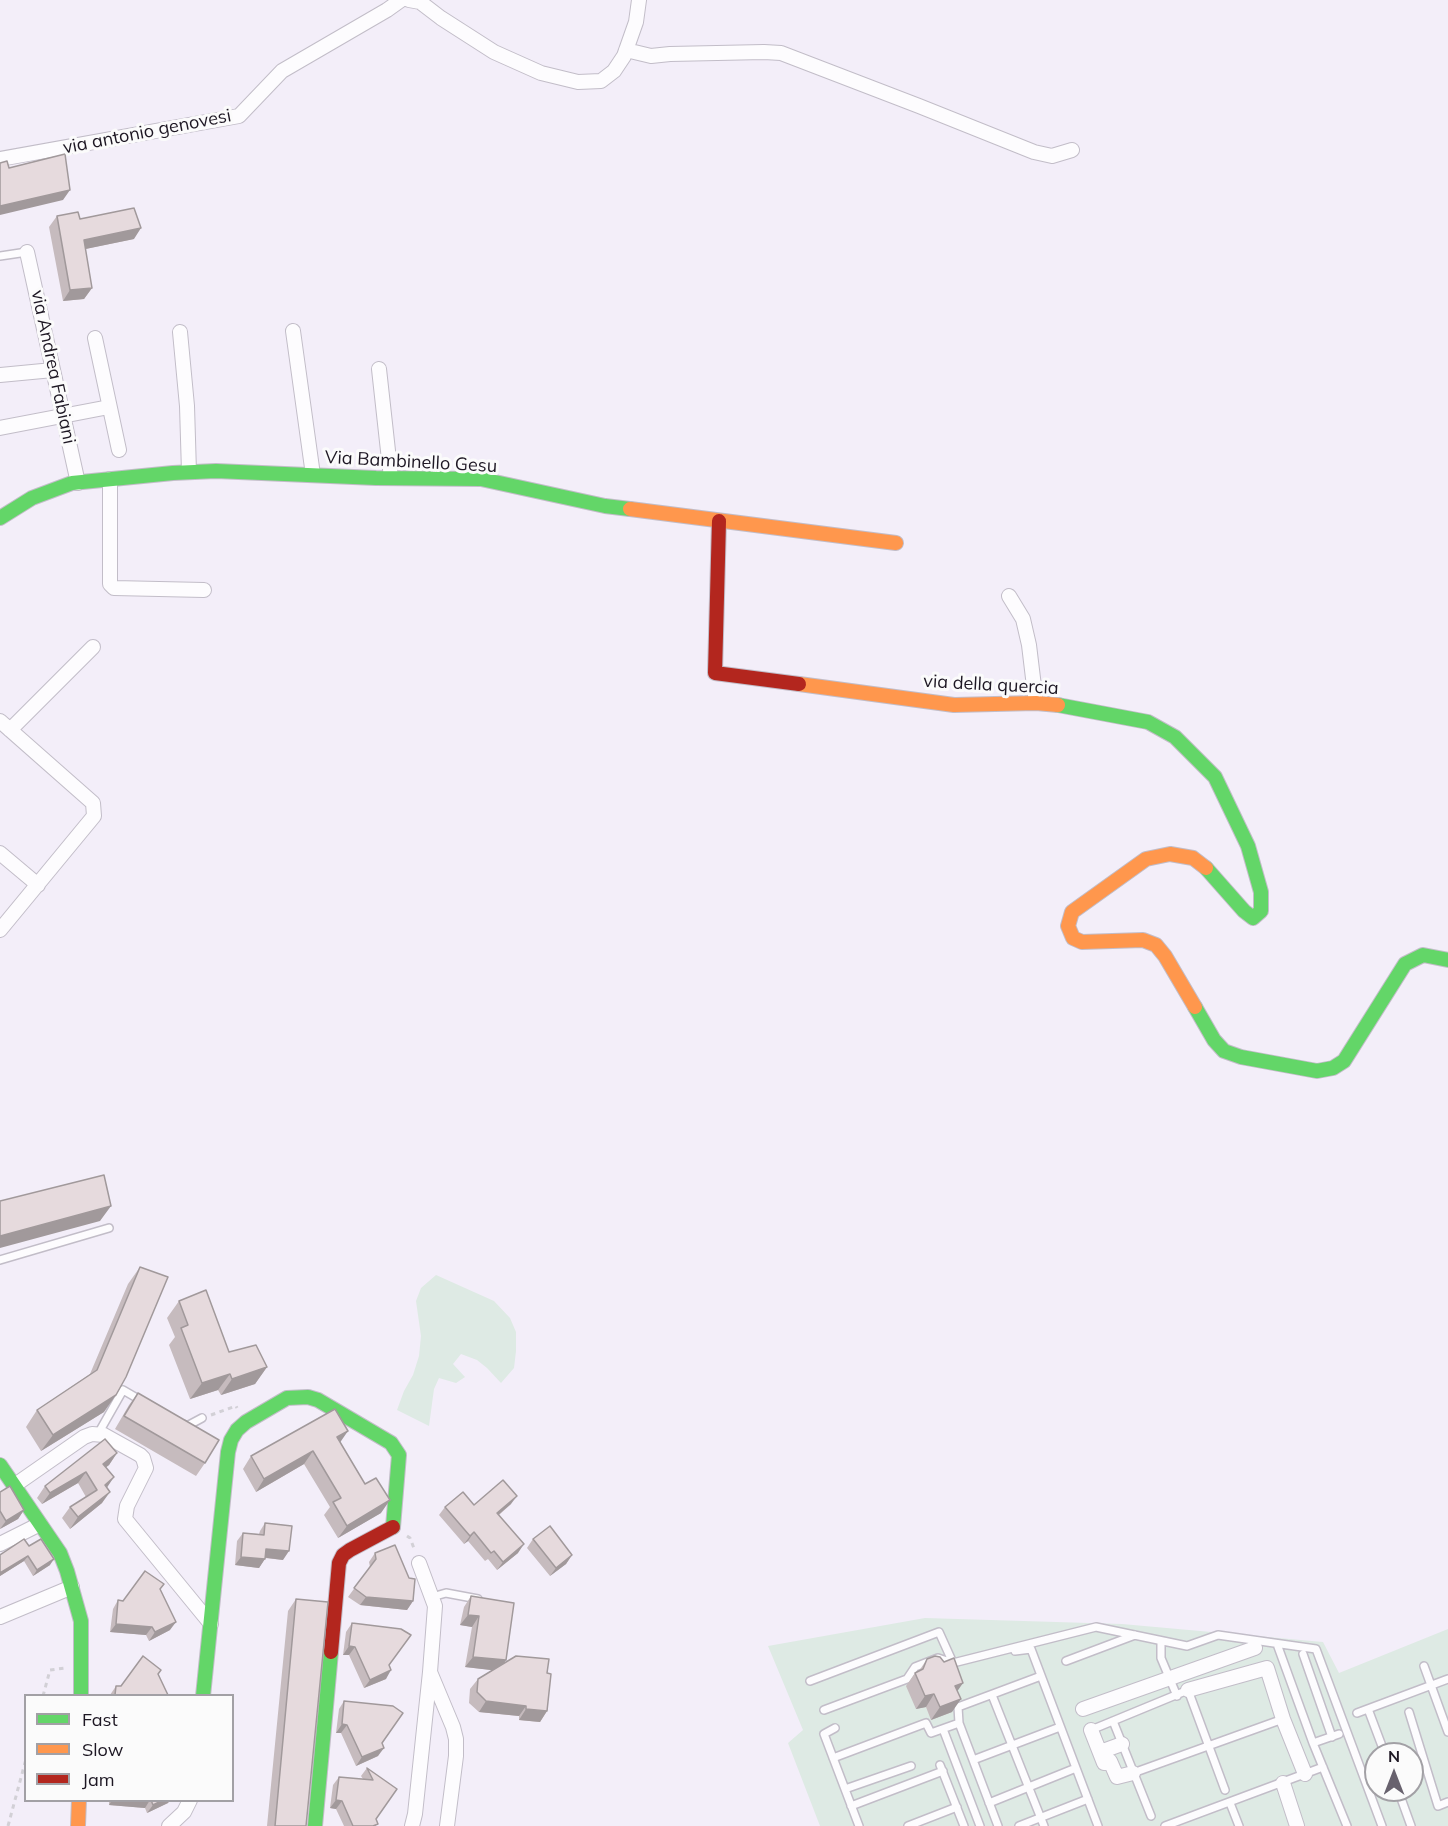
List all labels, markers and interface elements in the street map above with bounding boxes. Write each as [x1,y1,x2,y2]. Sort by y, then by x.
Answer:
street label: via antonio genovesi [61,105,233,159]
street label: via Andrea Fabiani [26,288,80,446]
street label: Via Bambinello Gesu [324,447,498,477]
street label: via della quercia [923,671,1059,699]
legend [24,1694,234,1802]
text: Fast [82,1708,118,1731]
text: Slow [82,1738,123,1761]
north arrow [1364,1742,1424,1802]
text: N [1388,1746,1400,1766]
text: Jam [82,1768,115,1791]

